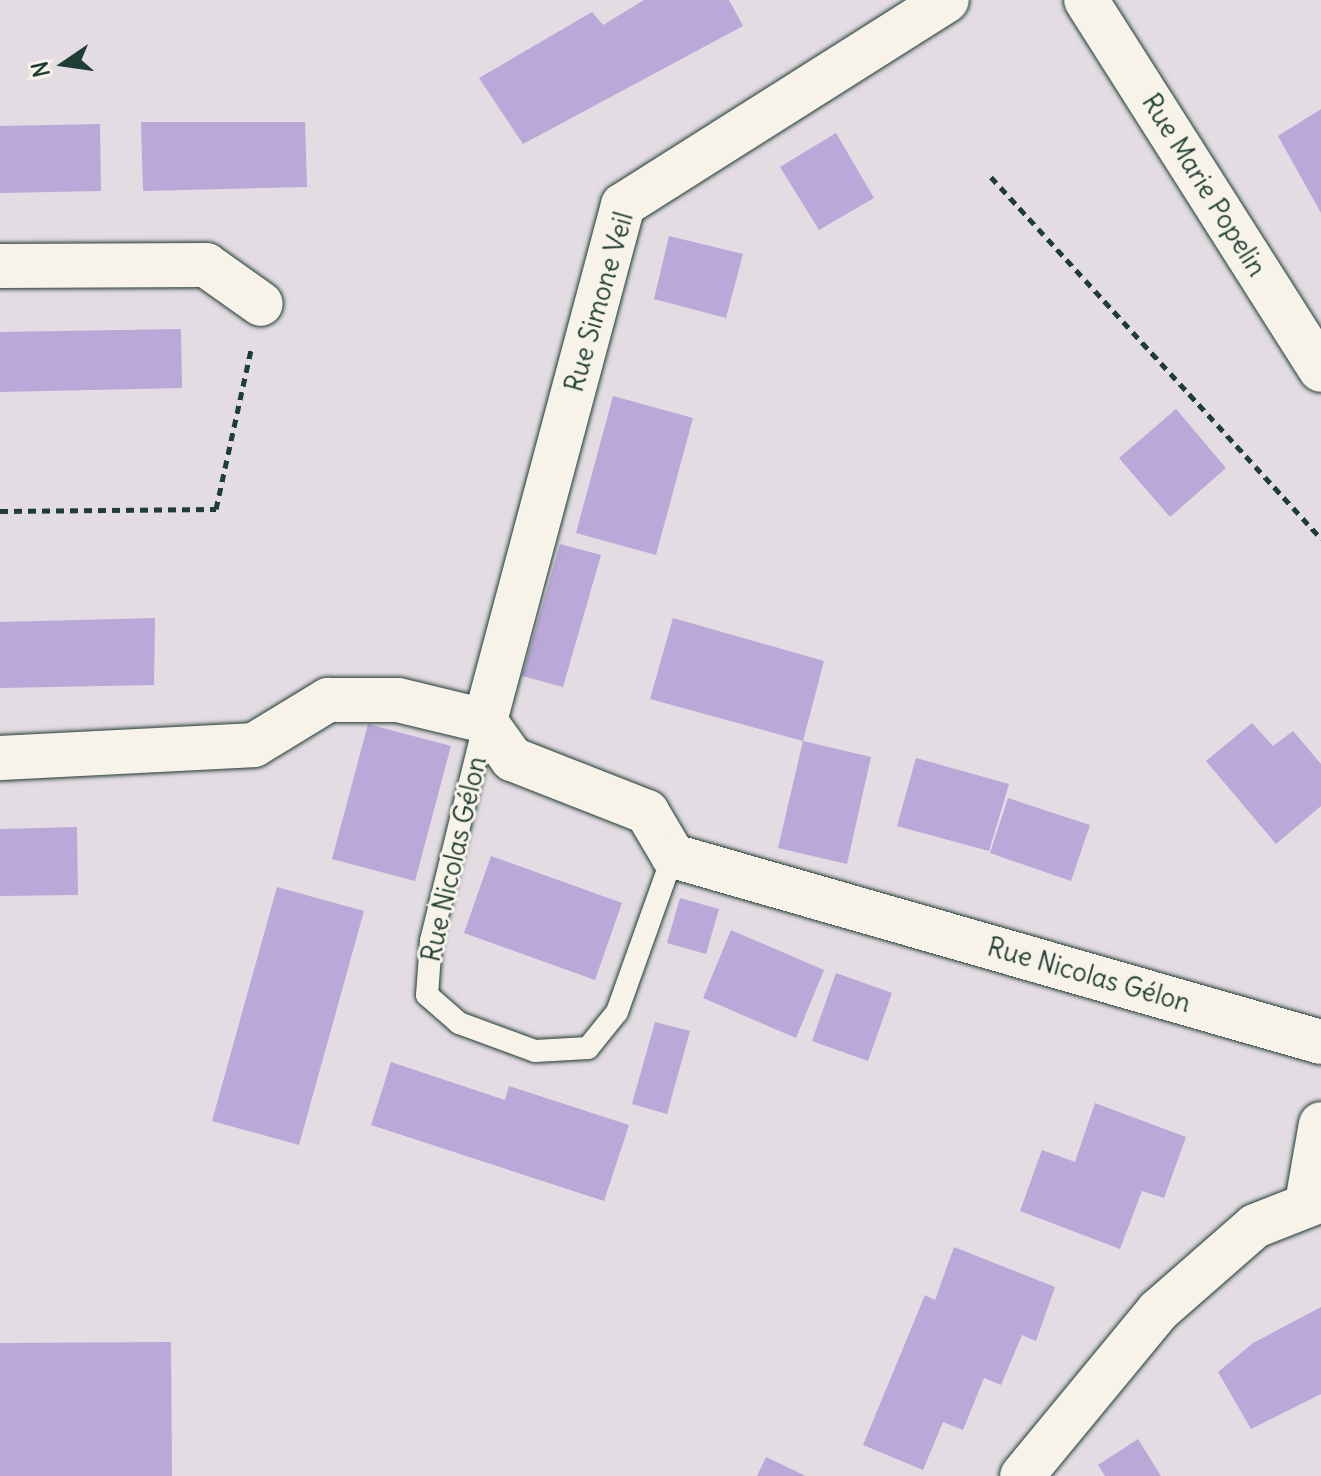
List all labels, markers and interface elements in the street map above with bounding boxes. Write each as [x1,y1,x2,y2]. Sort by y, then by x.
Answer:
north arrow [24,24,104,104]
text: N [25,59,56,80]
street label: Rue Marie Popelin [1135,88,1273,282]
street label: Rue Simone Veil [558,209,640,395]
street label: Rue Nicolas Gélon [415,753,493,965]
street label: Rue Nicolas Gélon [984,931,1194,1019]

